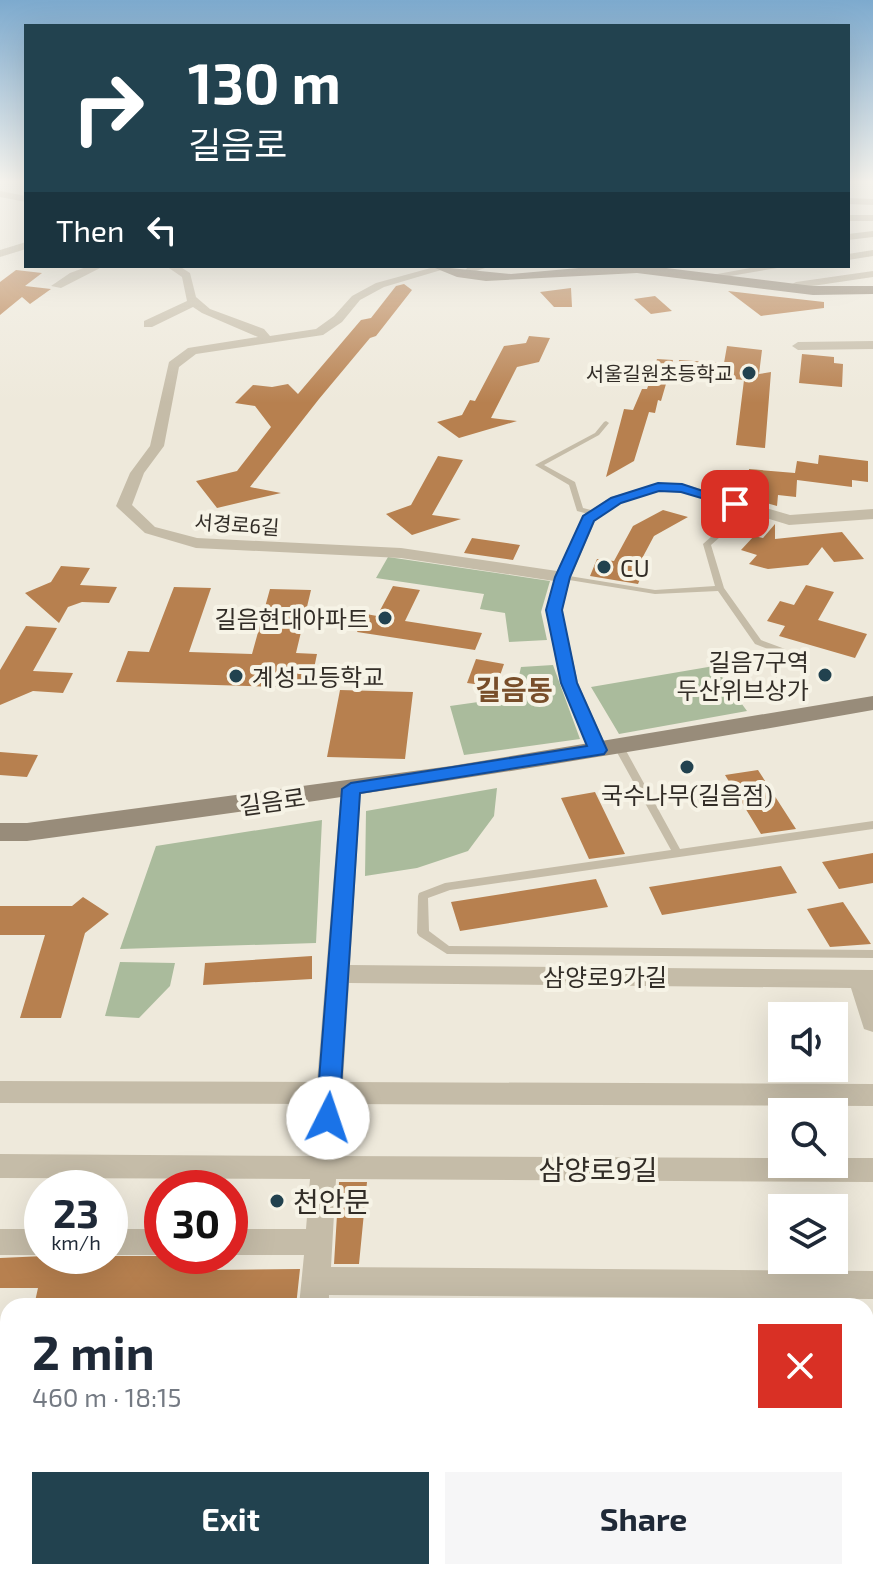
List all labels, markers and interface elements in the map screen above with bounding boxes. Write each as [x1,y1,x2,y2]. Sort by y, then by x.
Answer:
text: 130 m [188,48,341,115]
icon: right [56,56,160,160]
text: 길음로 [188,122,287,165]
icon: left [140,208,184,252]
text: Then [56,212,124,248]
place label: 서울길원초등학교 [586,361,733,385]
marker: 서울길원초등학교 [740,364,758,382]
pin [701,470,769,538]
icon: arrive [713,482,757,526]
street label: 서경로6길 [194,509,280,539]
place label: CU [620,553,650,582]
marker: CU [595,558,613,576]
place label: 길음현대아파트 [214,604,369,633]
marker: 길음현대아파트 [376,609,394,627]
place label: 길음7구역 두산위브상가 [677,647,809,704]
place label: 계성고등학교 [252,662,384,691]
marker: 길음7구역 두산위브상가 [816,666,834,684]
marker: 계성고등학교 [227,667,245,685]
district label: 길음동 [475,672,553,706]
marker: 국수나무(길음점) [678,758,696,776]
place label: 국수나무(길음점) [601,780,773,809]
street label: 길음로 [237,782,307,820]
street label: 삼양로9가길 [543,962,667,991]
map controls [768,1002,848,1274]
button: sound [768,1002,848,1082]
position arrow [286,1076,370,1160]
button: search [768,1098,848,1178]
street label: 삼양로9길 [538,1152,658,1186]
speed limit sign: 30 [144,1170,248,1274]
place label: 천안문 [293,1184,370,1218]
text: 23 [53,1188,99,1236]
marker: 천안문 [268,1192,286,1210]
button: layers [768,1194,848,1274]
text: km/h [51,1230,101,1254]
text: 2 min [32,1322,155,1380]
button: close [758,1324,842,1408]
text: 460 m · 18:15 [32,1381,181,1412]
button: Exit [32,1472,429,1564]
button: Share [445,1472,842,1564]

